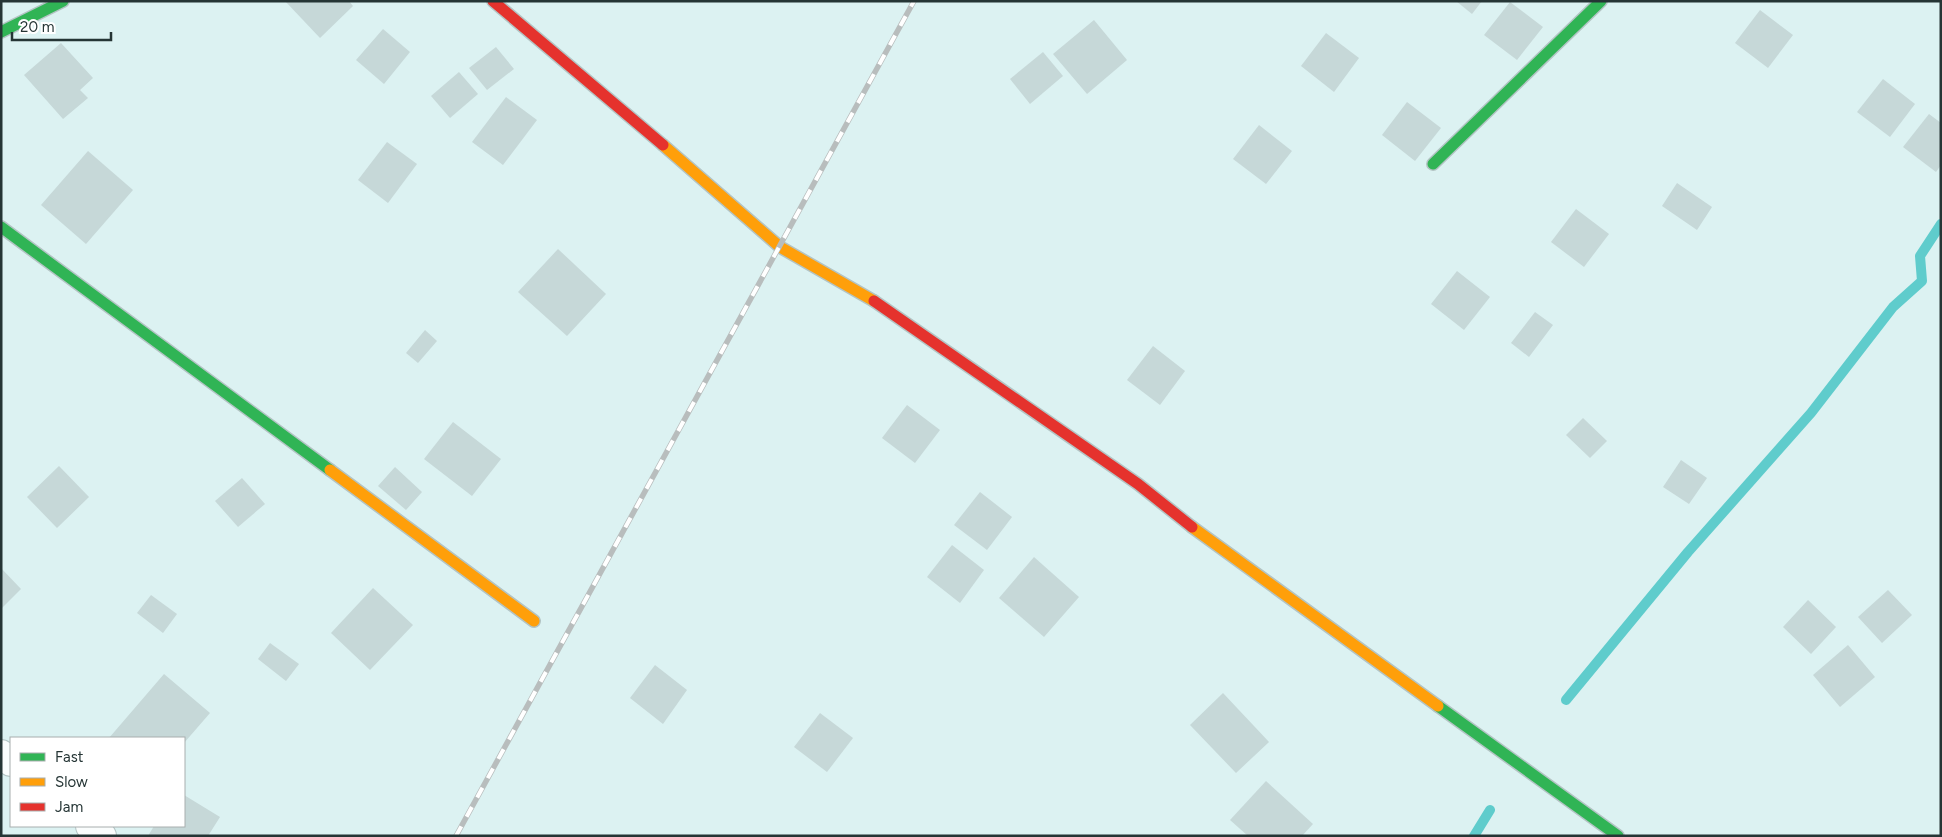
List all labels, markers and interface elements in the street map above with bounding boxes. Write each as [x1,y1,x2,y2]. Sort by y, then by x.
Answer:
scale bar [12,10,111,42]
text: 20 m [20,18,54,36]
legend [10,737,185,827]
text: Fast [55,748,84,766]
text: Slow [55,773,88,791]
text: Jam [55,798,83,816]

